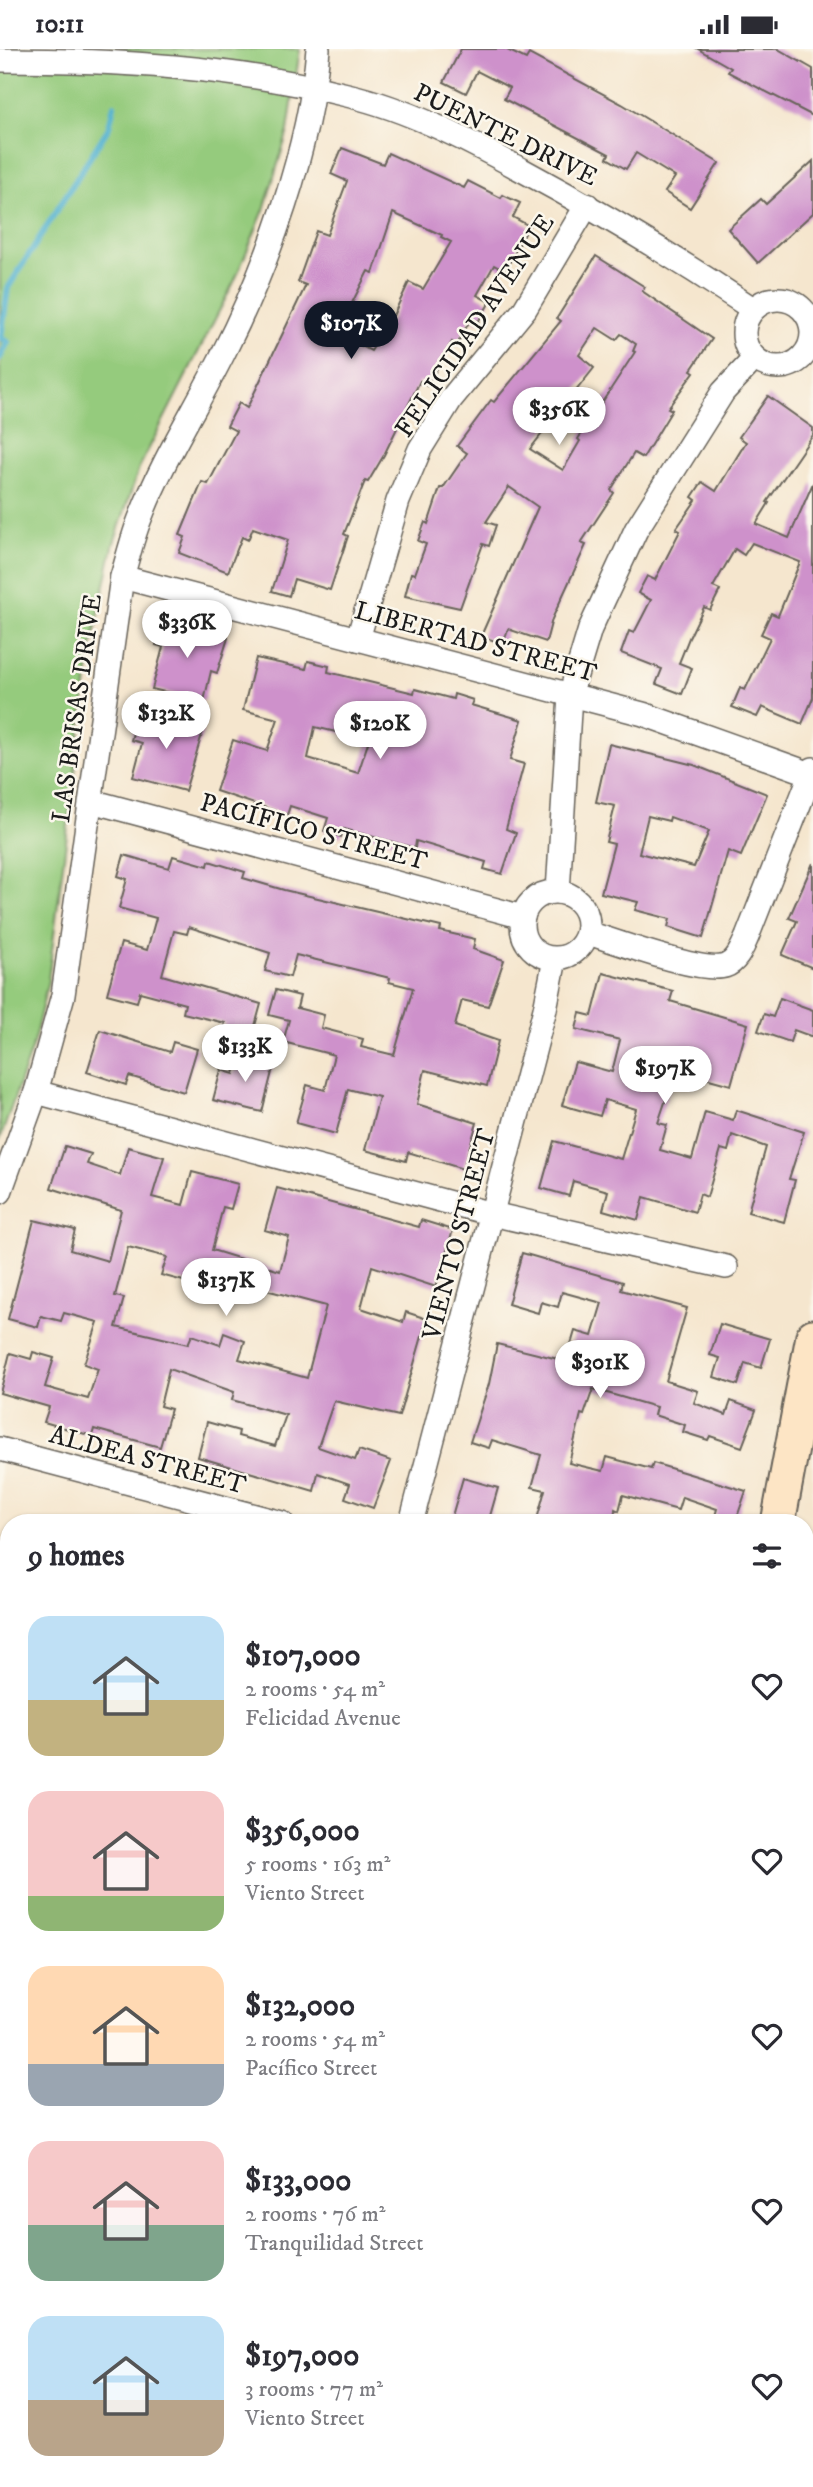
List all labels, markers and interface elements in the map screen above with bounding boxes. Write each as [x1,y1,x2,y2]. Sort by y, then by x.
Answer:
text: 10:11 [35,8,84,41]
street label: PUENTE DRIVE [408,77,603,194]
street label: FELICIDAD AVENUE [388,208,562,444]
pin: $107K [302,301,400,361]
text: $107K [320,309,382,338]
pin: $356K [510,387,608,447]
text: $356K [529,395,589,424]
street label: LAS BRISAS DRIVE [45,592,110,825]
street label: LIBERTAD STREET [351,594,601,691]
pin: $336K [138,601,236,660]
text: $336K [158,608,216,637]
pin: $132K [117,691,215,751]
text: $132K [137,699,195,728]
pin: $120K [331,701,429,761]
text: $120K [350,709,410,738]
street label: PACÍFICO STREET [197,785,431,879]
pin: $133K [196,1025,294,1084]
text: $133K [218,1032,272,1061]
pin: $197K [616,1047,714,1106]
text: $197K [635,1054,695,1083]
street label: VIENTO STREET [415,1125,504,1345]
pin: $137K [177,1259,275,1318]
text: $137K [197,1266,255,1295]
pin: $301K [551,1341,649,1400]
text: $301K [571,1348,629,1377]
street label: ALDEA STREET [46,1418,250,1503]
icon: filters [748,1537,786,1575]
text: 9 homes [28,1538,125,1575]
text: $107,000 [245,1638,361,1675]
icon: home [84,1644,168,1728]
icon: heart [748,1667,786,1705]
text: 2 rooms · 54 m² [245,1675,385,1704]
text: Felicidad Avenue [245,1704,401,1733]
text: $356,000 [245,1813,360,1850]
icon: home [84,1819,168,1903]
icon: heart [748,1842,786,1880]
text: 5 rooms · 163 m² [245,1850,391,1879]
text: Viento Street [245,1879,365,1908]
text: $132,000 [245,1988,355,2025]
icon: home [84,1994,168,2078]
icon: heart [748,2017,786,2055]
text: 2 rooms · 54 m² [245,2025,385,2054]
text: Pacífico Street [245,2054,377,2083]
text: $133,000 [245,2163,351,2200]
icon: home [84,2169,168,2253]
icon: heart [748,2192,786,2230]
text: 2 rooms · 76 m² [245,2200,385,2229]
text: Tranquilidad Street [245,2229,424,2258]
text: $197,000 [245,2338,359,2375]
icon: home [84,2344,168,2428]
icon: heart [748,2367,786,2405]
text: 3 rooms · 77 m² [245,2375,383,2404]
text: Viento Street [245,2404,365,2433]

